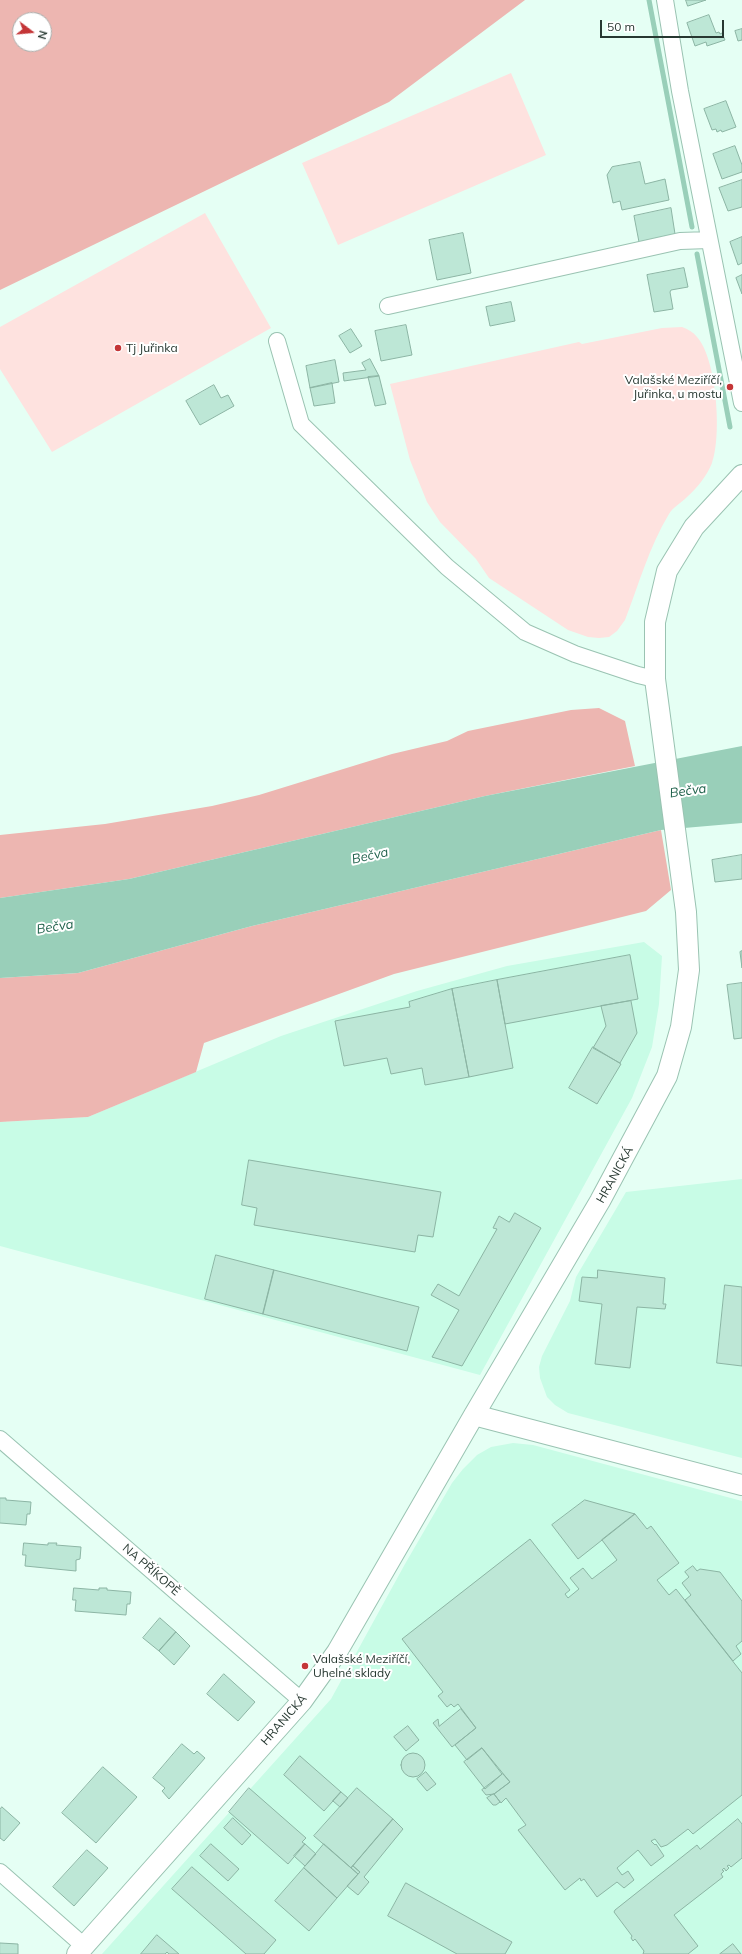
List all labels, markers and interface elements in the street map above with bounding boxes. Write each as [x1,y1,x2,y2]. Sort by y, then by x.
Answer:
north arrow [12,12,52,52]
scale bar [602,12,726,38]
text: 50 m [607,19,635,34]
text: N [35,29,50,41]
place label: Tj Juřinka [126,341,178,355]
marker: Tj Juřinka [113,343,123,353]
place label: Valašské Meziříčí, Juřinka, u mostu [625,373,722,401]
marker: Valašské Meziříčí, Juřinka, u mostu [725,382,735,392]
water label: Bečva [669,781,707,801]
water label: Bečva [350,845,390,867]
water label: Bečva [36,916,74,938]
street label: HRANICKÁ [594,1144,636,1206]
street label: NA PŘÍKOPĚ [119,1541,183,1599]
place label: Valašské Meziříčí, Uhelné sklady [313,1652,410,1680]
marker: Valašské Meziříčí, Uhelné sklady [300,1661,310,1671]
street label: HRANICKÁ [258,1692,310,1748]

